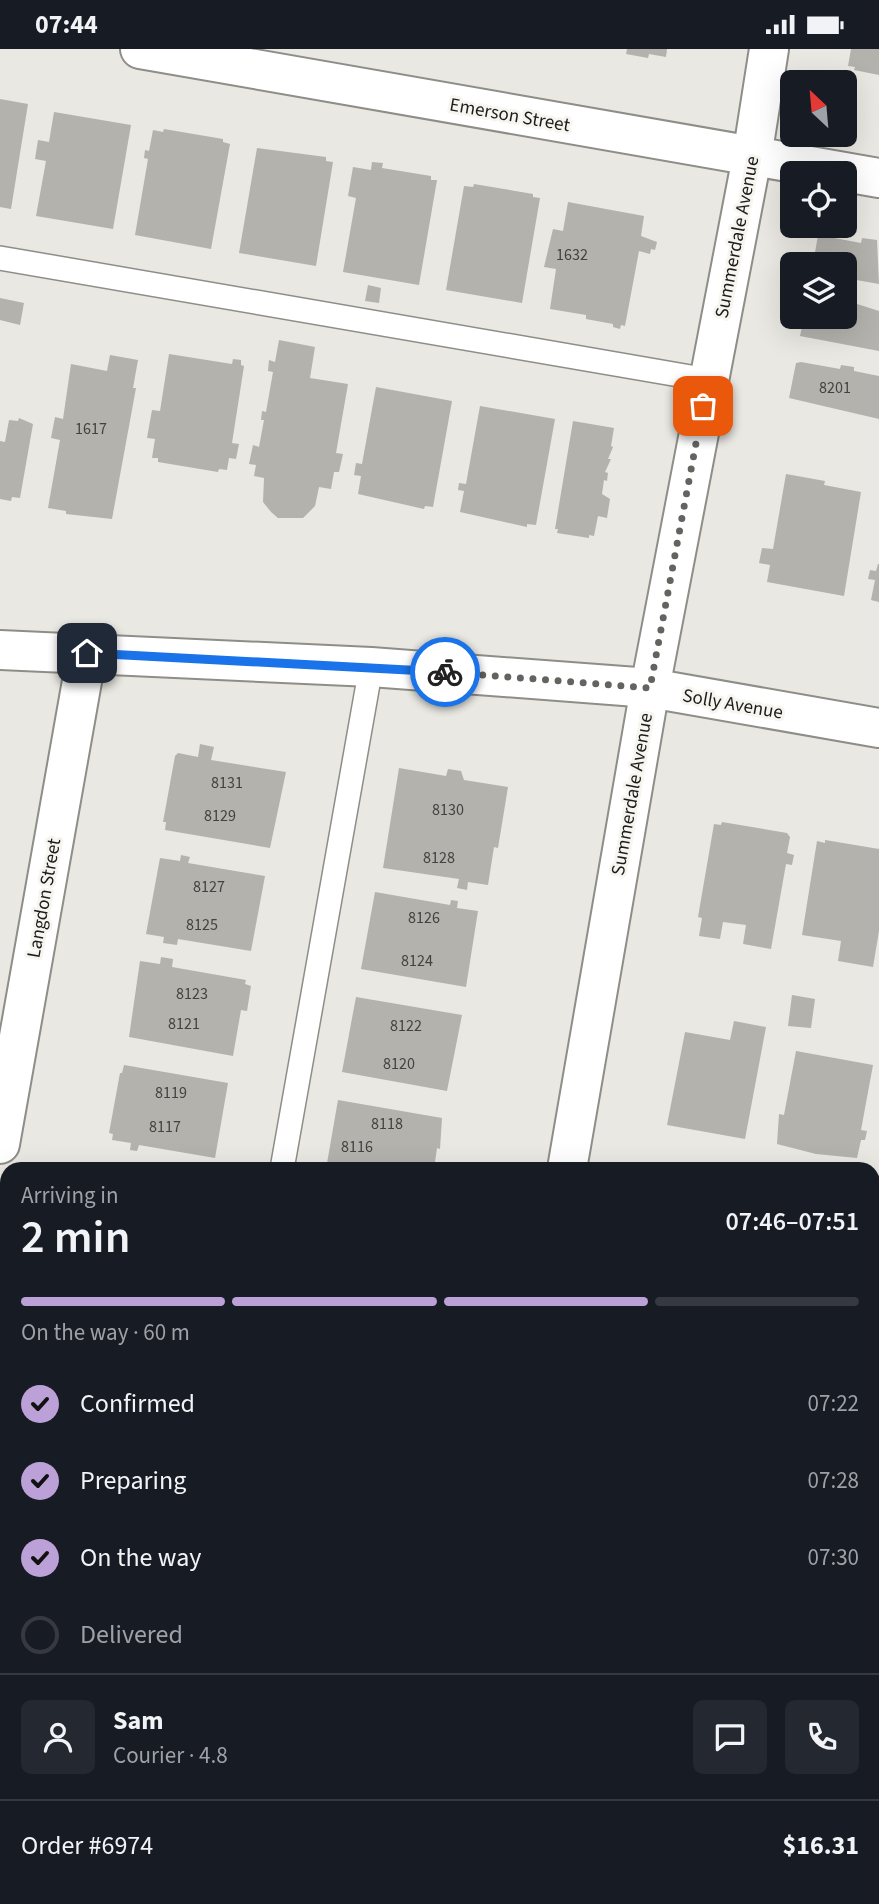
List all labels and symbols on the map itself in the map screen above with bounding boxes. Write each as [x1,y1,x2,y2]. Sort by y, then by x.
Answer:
north arrow [780,70,858,147]
street label: Emerson Street [447,92,573,139]
street label: Summerdale Avenue [709,154,766,321]
house number: 1632 [556,244,588,266]
pin [673,376,733,436]
house number: 8201 [819,377,851,399]
house number: 1617 [75,418,107,440]
pin [57,623,117,683]
courier [410,637,480,707]
street label: Solly Avenue [680,682,785,727]
street label: Summerdale Avenue [605,711,660,878]
house number: 8131 [211,772,243,794]
house number: 8130 [432,799,464,821]
house number: 8129 [204,805,236,827]
street label: Langdon Street [21,836,68,960]
house number: 8128 [423,847,455,869]
house number: 8127 [193,876,225,898]
house number: 8126 [408,907,440,929]
house number: 8125 [186,914,218,936]
house number: 8124 [401,950,433,972]
house number: 8123 [176,983,208,1005]
house number: 8121 [168,1013,200,1035]
house number: 8122 [390,1015,422,1037]
house number: 8120 [383,1053,415,1075]
house number: 8119 [155,1082,187,1104]
house number: 8118 [371,1113,403,1135]
house number: 8117 [149,1116,181,1138]
house number: 8116 [341,1136,373,1158]

